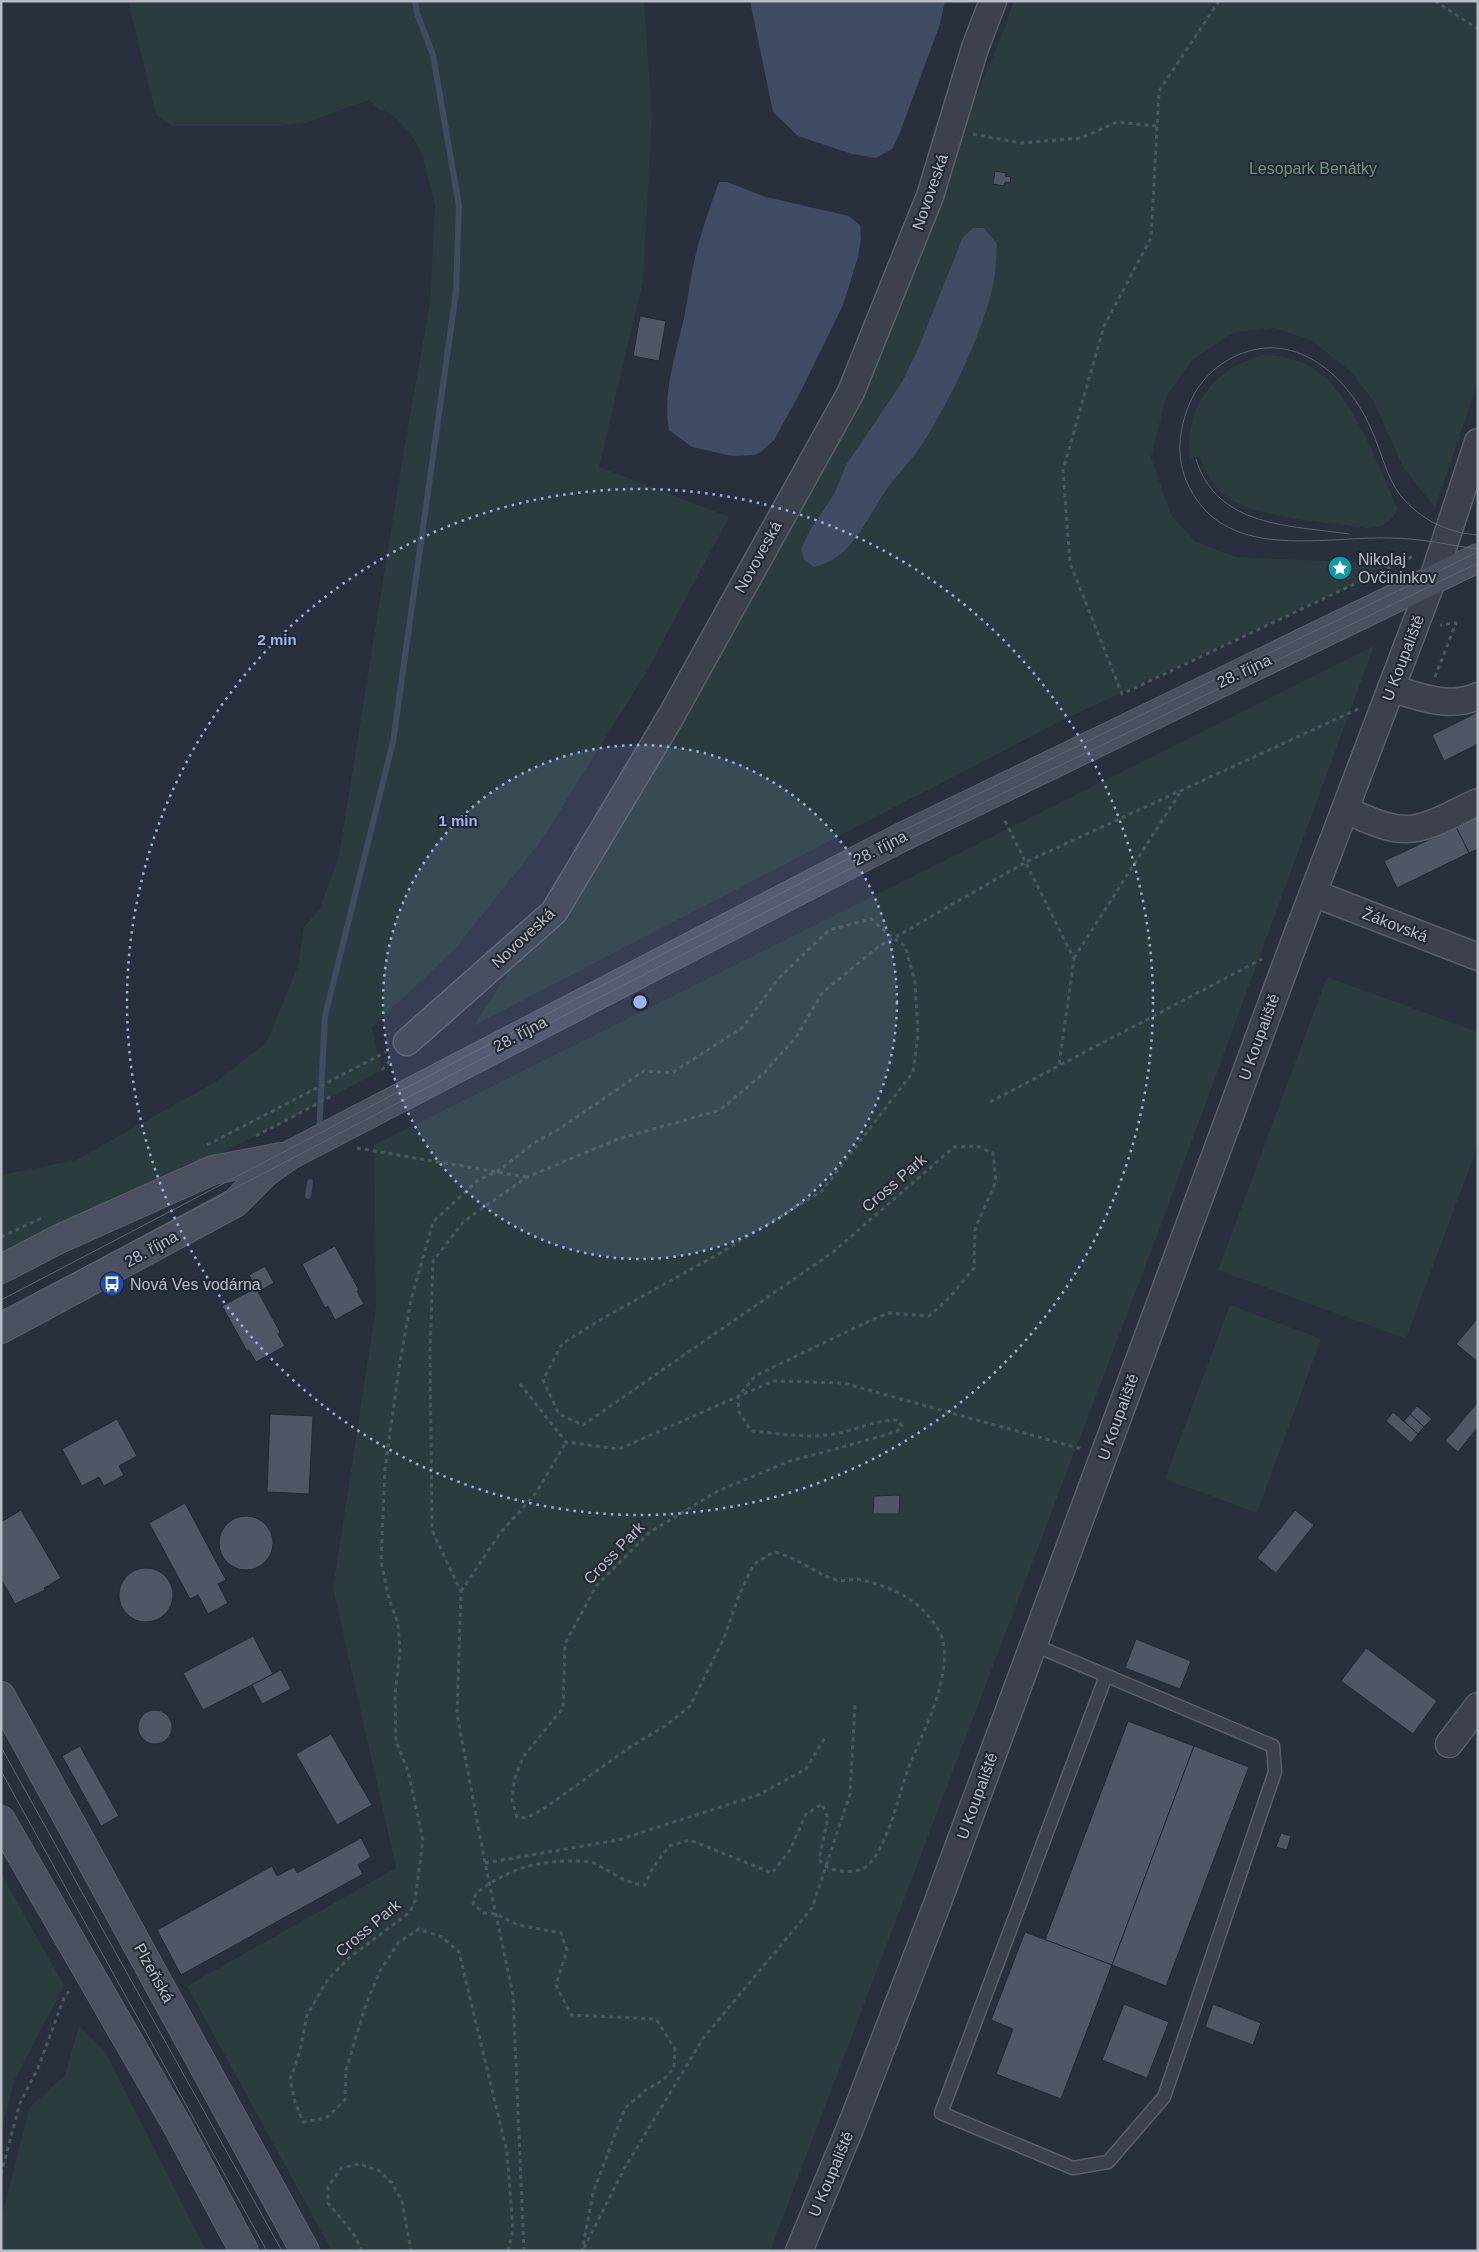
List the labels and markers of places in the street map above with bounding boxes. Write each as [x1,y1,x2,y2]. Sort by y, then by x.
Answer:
place label: Nikolaj Ovčininkov [1358,551,1436,586]
place icon: Nikolaj Ovčininkov [1327,555,1353,581]
centre of rings [631,993,649,1011]
bus stop icon: Nová Ves vodárna [99,1271,125,1297]
place label: Nová Ves vodárna [130,1276,261,1293]

